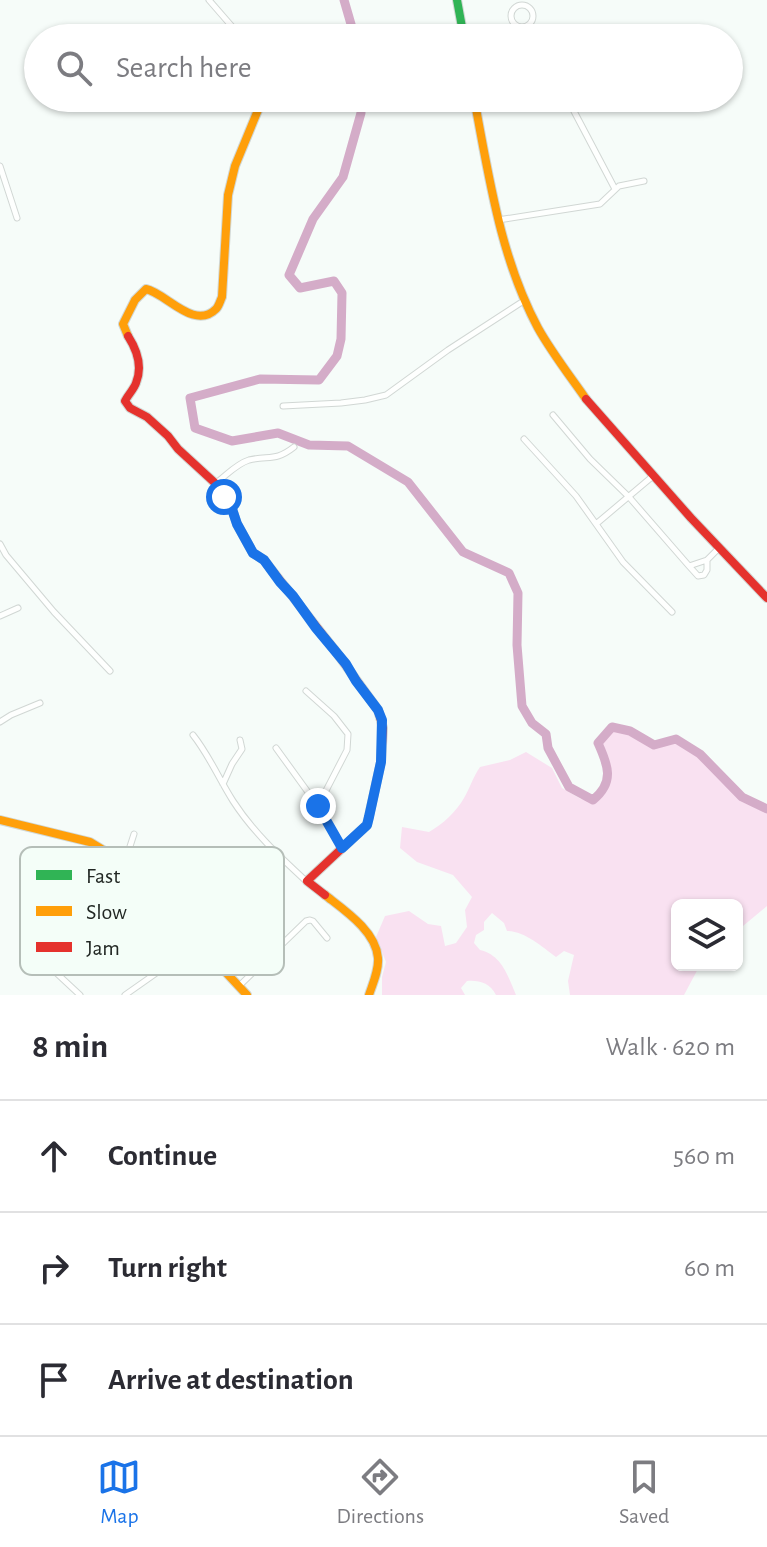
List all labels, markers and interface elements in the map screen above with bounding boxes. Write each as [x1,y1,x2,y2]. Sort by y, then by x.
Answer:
search box [24,24,743,112]
icon: search [52,46,96,90]
text: Search here [116,53,252,83]
route start [206,479,242,515]
route end [300,788,336,824]
legend [20,847,284,975]
text: Fast [86,865,120,887]
map controls [671,899,743,971]
button: layers [671,899,743,971]
text: Slow [86,901,127,923]
text: Jam [86,937,120,959]
text: 8 min [32,1030,108,1064]
text: Walk · 620 m [605,1034,735,1060]
icon: ahead [32,1134,76,1178]
text: Continue [108,1141,217,1171]
text: 560 m [673,1143,735,1169]
icon: right [32,1246,76,1290]
text: Turn right [108,1253,227,1283]
text: 60 m [684,1255,735,1281]
icon: arrive [32,1358,76,1402]
text: Arrive at destination [108,1365,354,1395]
tab: Map [97,1455,141,1529]
tab: Directions [336,1455,424,1529]
tab: Saved [619,1455,669,1529]

